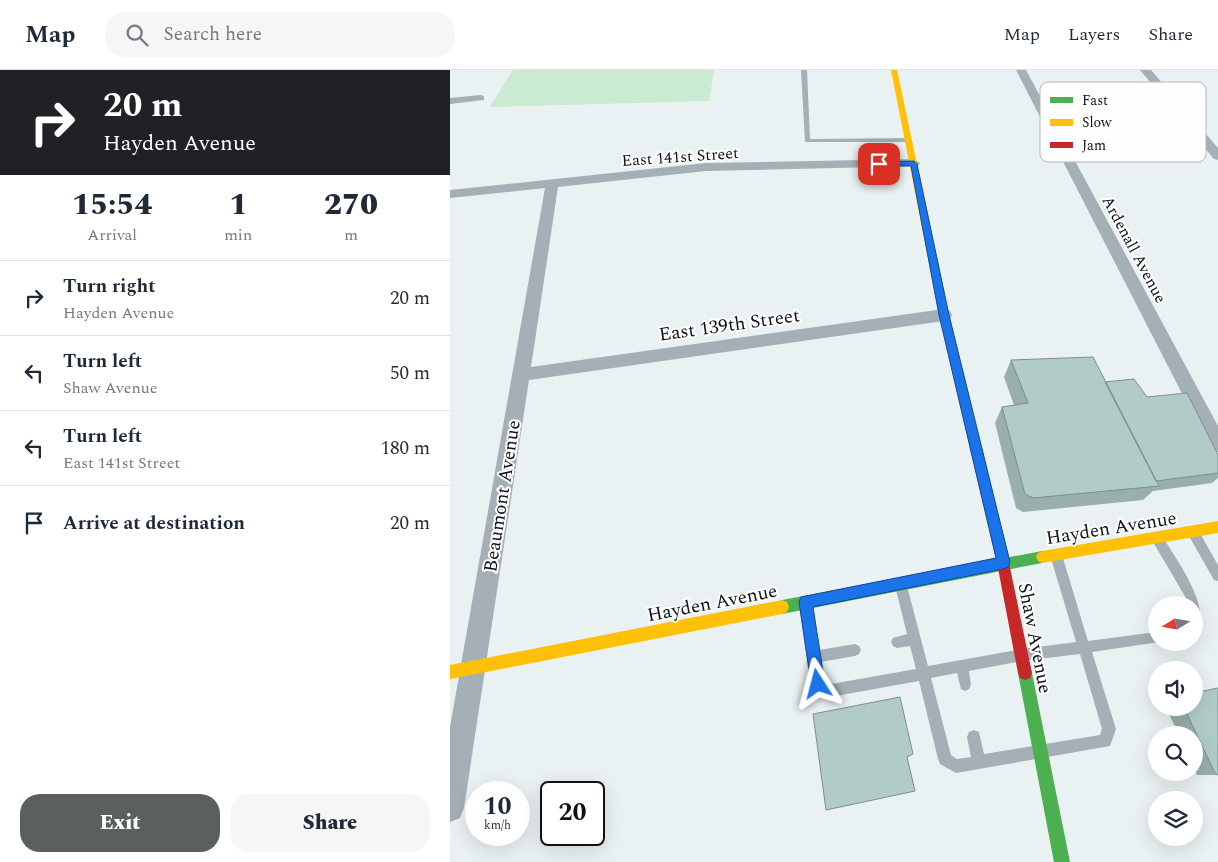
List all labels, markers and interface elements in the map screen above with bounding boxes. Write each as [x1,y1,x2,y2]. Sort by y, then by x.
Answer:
search box [105,12,455,57]
text: Map [25,17,75,53]
text: Search here [163,20,262,49]
icon: search [123,21,151,49]
text: Map [1004,21,1040,48]
text: Layers [1068,21,1120,48]
text: Share [1148,21,1193,48]
text: 20 m [103,79,183,132]
legend [1040,82,1206,162]
icon: right [20,90,85,155]
text: Fast [1082,90,1108,111]
text: Slow [1082,112,1112,133]
text: Hayden Avenue [103,127,256,160]
text: Jam [1082,135,1106,156]
street label: East 141st Street [621,141,740,173]
pin [858,143,900,185]
icon: arrive [865,150,893,178]
text: 15:54 [72,182,152,228]
text: 1 [229,182,247,228]
text: 270 [324,182,378,228]
street label: Ardenall Avenue [1096,192,1172,307]
text: Arrival [87,223,137,247]
text: min [224,223,252,247]
text: m [344,223,358,247]
text: Turn right [63,272,156,301]
icon: right [20,284,48,312]
text: 20 m [390,284,430,313]
text: Hayden Avenue [63,301,174,325]
street label: East 139th Street [657,301,802,350]
text: Turn left [63,347,142,376]
icon: left [20,359,48,387]
text: 50 m [390,359,430,388]
text: Shaw Avenue [63,376,157,400]
street label: Beaumont Avenue [476,418,529,574]
text: Turn left [63,422,142,451]
icon: left [20,434,48,462]
text: 180 m [380,434,430,463]
text: East 141st Street [63,451,180,475]
street label: Hayden Avenue [1044,504,1179,553]
icon: arrive [20,509,48,537]
text: Arrive at destination [63,509,245,538]
text: 20 m [390,509,430,538]
street label: Hayden Avenue [645,577,780,630]
street label: Shaw Avenue [1010,580,1059,696]
north arrow [1148,596,1202,651]
map controls [1148,596,1203,846]
position arrow [791,657,843,709]
button: sound [1148,661,1203,716]
button: search [1148,726,1203,781]
speed limit sign: 20 [540,781,605,846]
text: 10 [483,788,512,826]
button: layers [1148,791,1203,846]
button: Exit [20,794,220,852]
button: Share [230,794,430,852]
text: km/h [484,816,511,835]

